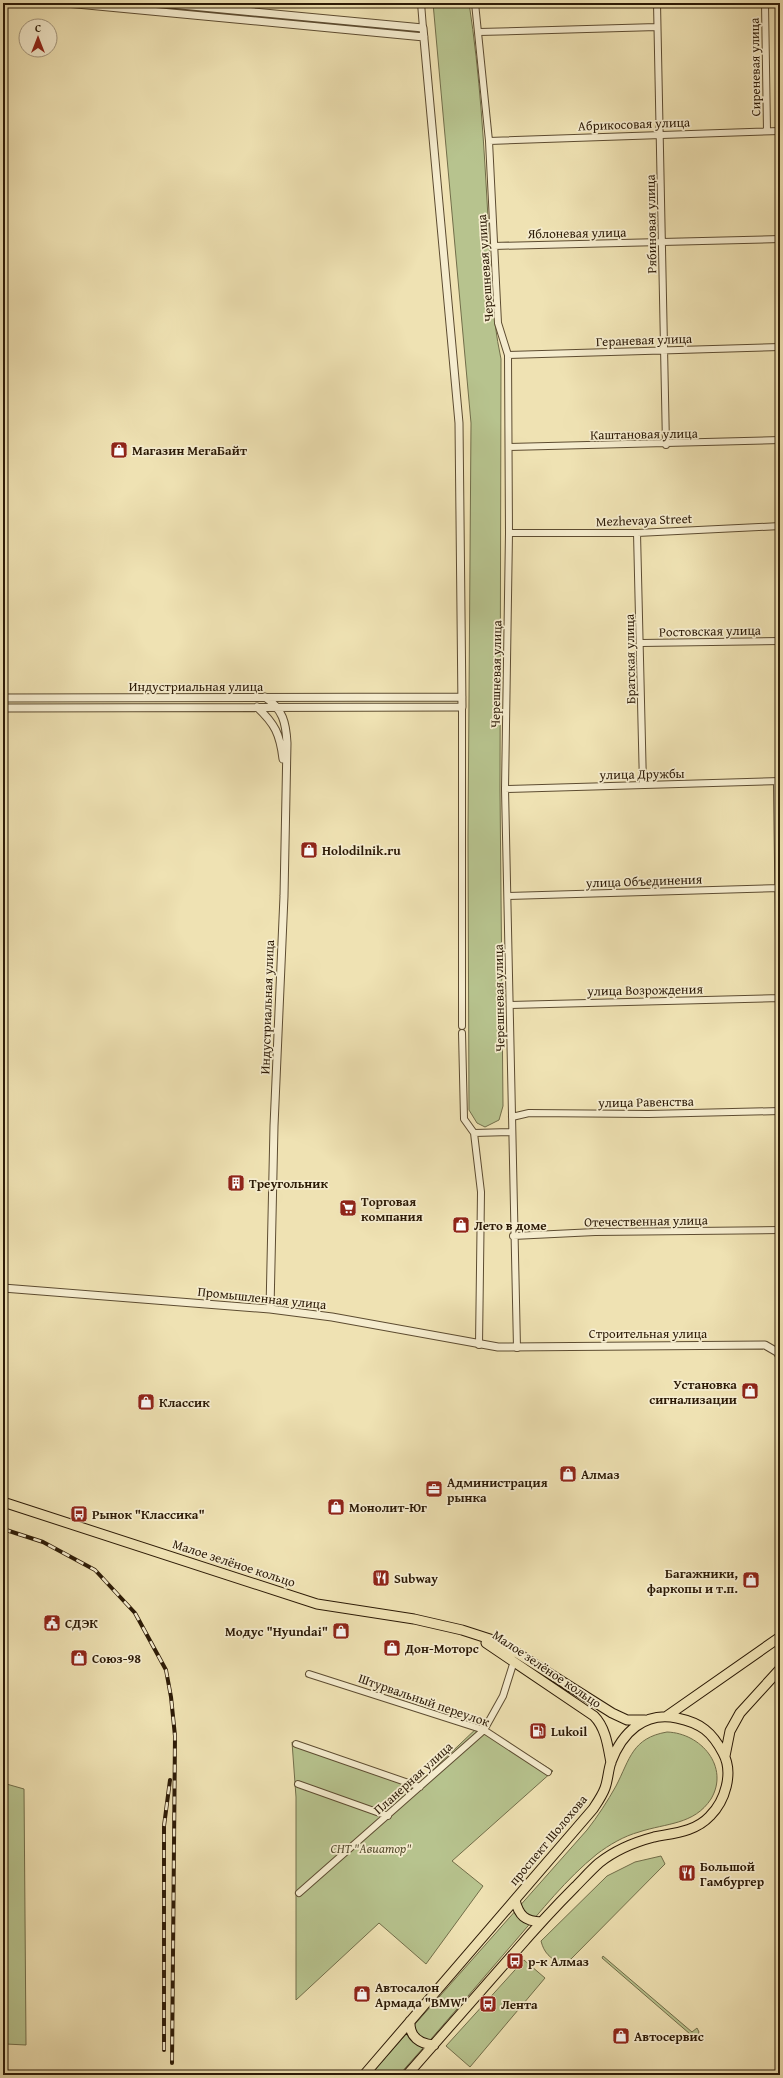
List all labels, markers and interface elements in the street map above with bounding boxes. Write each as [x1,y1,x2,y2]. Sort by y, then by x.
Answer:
street label: Сиреневая улица [745,17,765,116]
north arrow [18,18,58,58]
text: С [35,20,41,36]
street label: Абрикосовая улица [578,113,691,135]
street label: Рябиновая улица [641,173,661,274]
street label: Черешневая улица [472,213,498,322]
street label: Яблоневая улица [526,223,627,243]
street label: Гераневая улица [596,329,693,351]
street label: Каштановая улица [590,424,699,444]
shop icon: Магазин МегаБайт [109,440,129,460]
place label: Магазин МегаБайт [132,441,247,460]
street label: Mezhevaya Street [596,509,693,531]
street label: Братская улица [620,613,640,704]
street label: Черешневая улица [486,619,506,728]
street label: Ростовская улица [659,621,762,641]
street label: Индустриальная улица [129,677,264,696]
street label: улица Дружбы [598,764,685,784]
shop icon: Holodilnik.ru [299,840,319,860]
place label: Holodilnik.ru [322,841,401,860]
street label: улица Объединения [584,869,703,893]
street label: Индустриальная улица [255,939,279,1075]
street label: Черешневая улица [489,943,509,1052]
street label: улица Возрождения [586,979,703,1001]
street label: улица Равенства [597,1092,695,1112]
building icon: Треугольник [226,1173,246,1193]
place label: Треугольник [249,1174,328,1193]
place label: Торговая компания [361,1192,423,1226]
supermarket icon: Торговая компания [338,1198,358,1218]
street label: Отечественная улица [584,1210,709,1232]
shop icon: Лето в доме [451,1215,471,1235]
place label: Лето в доме [474,1216,547,1235]
street label: Промышленная улица [197,1282,328,1314]
street label: Строительная улица [589,1324,708,1343]
place label: Установка сигнализации [649,1375,737,1409]
shop icon: Установка сигнализации [740,1381,760,1401]
shop icon: Классик [136,1392,156,1412]
place label: Классик [159,1393,210,1412]
shop icon: Алмаз [558,1464,578,1484]
place label: Алмаз [581,1465,620,1484]
place label: Администрация рынка [447,1473,548,1507]
office icon: Администрация рынка [424,1479,444,1499]
shop icon: Монолит-Юг [326,1497,346,1517]
place label: Монолит-Юг [349,1498,427,1517]
bus stop icon: Рынок "Классика" [69,1504,89,1524]
place label: Рынок "Классика" [92,1505,205,1524]
street label: Малое зелёное кольцо [170,1534,298,1592]
place label: Багажники, фаркопы и т.п. [647,1564,738,1598]
restaurant icon: Subway [371,1568,391,1588]
place label: Subway [394,1569,438,1588]
shop icon: Багажники, фаркопы и т.п. [741,1570,761,1590]
public building icon: СДЭК [42,1613,62,1633]
place label: СДЭК [65,1614,98,1633]
shop icon: Модус "Hyundai" [331,1621,351,1641]
place label: Модус "Hyundai" [225,1622,328,1641]
street label: Малое зелёное кольцо [489,1625,606,1713]
shop icon: Дон-Моторс [382,1638,402,1658]
place label: Дон-Моторс [404,1639,479,1658]
shop icon: Союз-98 [69,1648,89,1668]
place label: Союз-98 [92,1649,141,1668]
street label: Штурвальный переулок [356,1669,492,1731]
fuel station icon: Lukoil [528,1721,548,1741]
place label: Lukoil [551,1722,587,1741]
street label: Планерная улица [369,1737,457,1819]
street label: проспект Шолохова [504,1790,592,1889]
park label: СНТ "Авиатор" [330,1839,412,1858]
place label: Большой Гамбургер [700,1857,765,1891]
restaurant icon: Большой Гамбургер [677,1863,697,1883]
bus stop icon: р-к Алмаз [505,1951,525,1971]
place label: р-к Алмаз [528,1952,589,1971]
place label: Автосалон Армада "BMW" [375,1978,468,2012]
shop icon: Автосалон Армада "BMW" [352,1984,372,2004]
bus stop icon: Лента [478,1994,498,2014]
place label: Лента [501,1995,538,2014]
shop icon: Автосервис [611,2026,631,2046]
place label: Автосервис [634,2027,704,2046]

